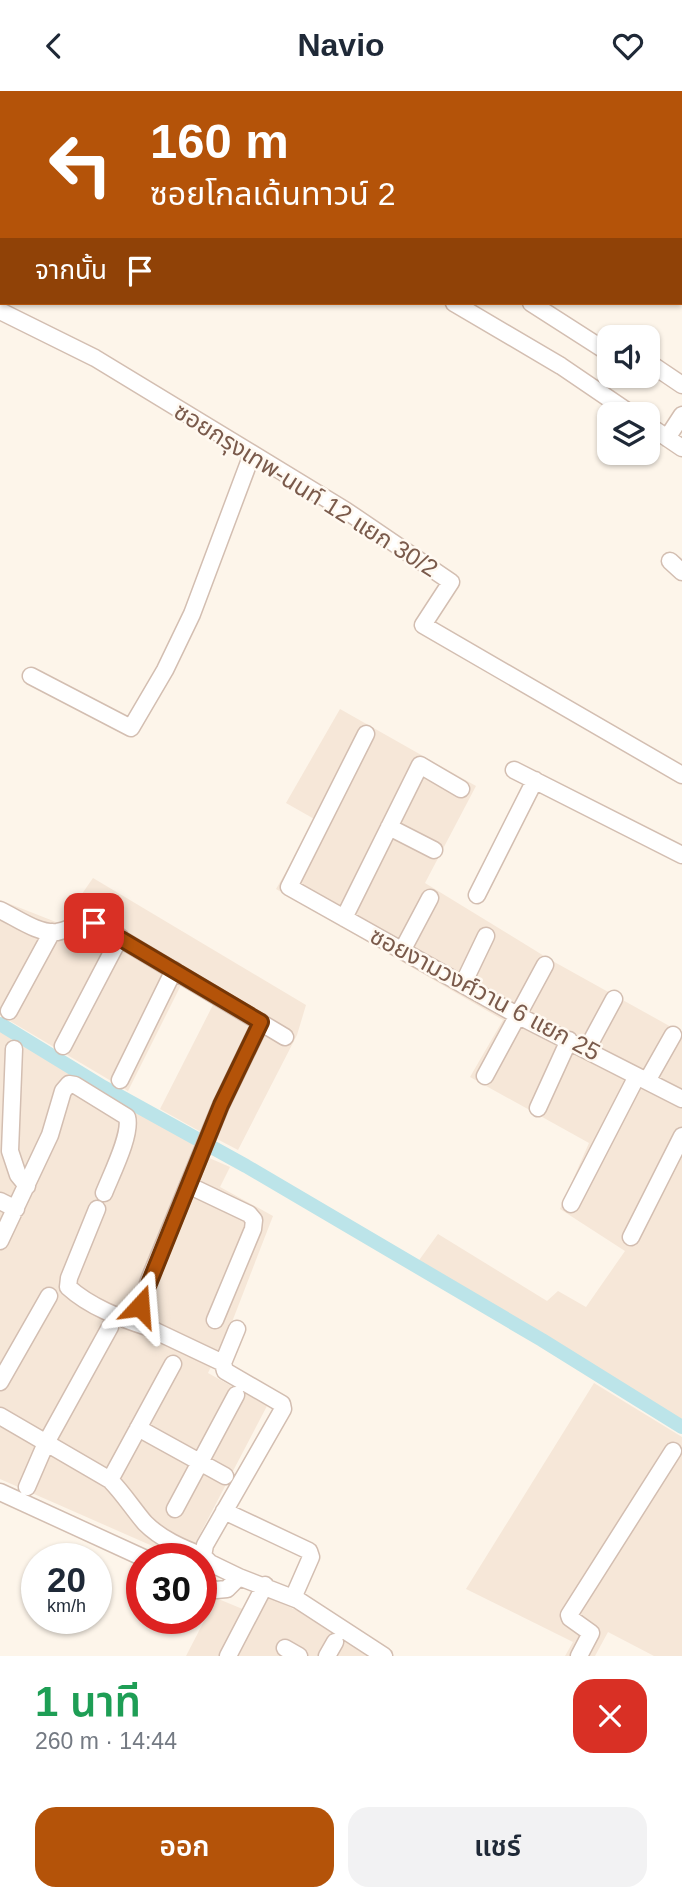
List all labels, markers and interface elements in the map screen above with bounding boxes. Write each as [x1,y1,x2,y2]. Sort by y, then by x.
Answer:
icon: back [35,27,73,65]
text: Navio [297,27,385,63]
icon: heart [609,27,647,65]
text: 160 m [150,114,289,168]
icon: left [35,119,126,210]
text: ซอยโกลเด้นทาวน์ 2 [150,176,395,212]
icon: arrive [121,252,159,290]
text: จากนั้น [35,255,107,285]
map controls [597,325,660,465]
button: sound [597,325,660,388]
street label: ซอยกรุงเทพ-นนท์ 12 แยก 30/2 [168,397,443,584]
button: layers [597,402,660,465]
pin [64,893,124,953]
icon: arrive [75,904,113,942]
street label: ซอยงามวงศ์วาน 6 แยก 25 [366,921,605,1066]
position arrow [103,1269,177,1343]
speed limit sign: 30 [126,1543,217,1634]
text: 20 [47,1560,86,1599]
text: km/h [47,1596,86,1616]
text: 1 นาที [35,1678,141,1725]
button: close [573,1679,647,1753]
text: 260 m · 14:44 [35,1728,177,1754]
button: ออก [35,1807,334,1887]
button: แชร์ [348,1807,647,1887]

